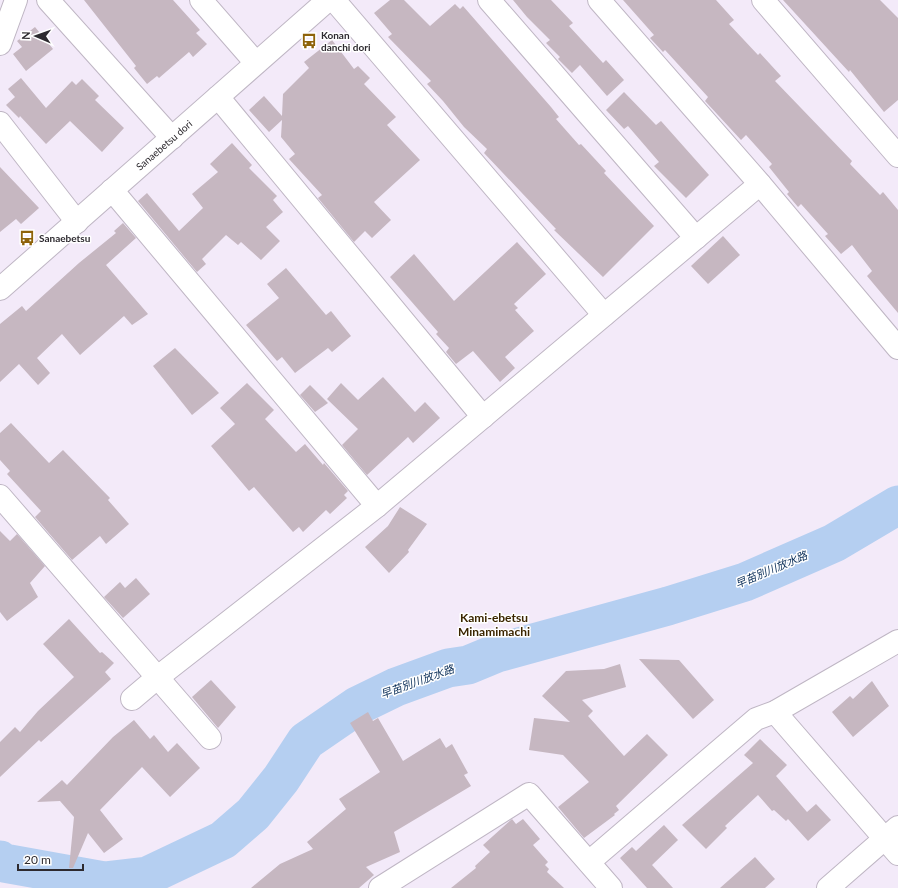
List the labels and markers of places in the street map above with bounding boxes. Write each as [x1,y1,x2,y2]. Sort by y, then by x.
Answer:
place label: Konan danchi dori [321,29,371,53]
bus stop icon: Konan danchi dori [300,32,318,50]
bus stop icon: Sanaebetsu [18,229,36,247]
place label: Sanaebetsu [39,232,91,244]

